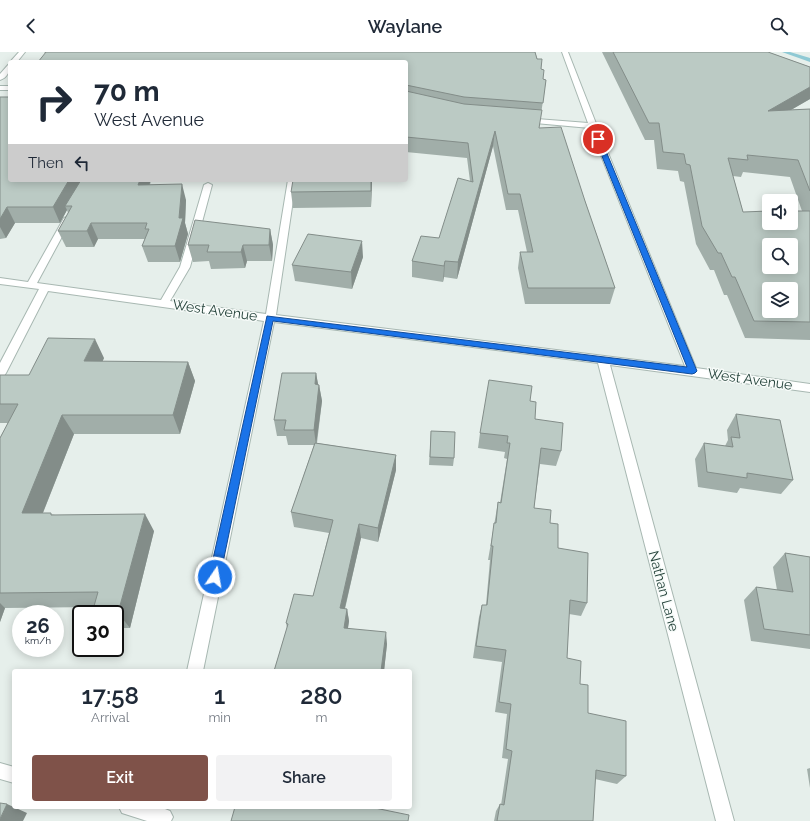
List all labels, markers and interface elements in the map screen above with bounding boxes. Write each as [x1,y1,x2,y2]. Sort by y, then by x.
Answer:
icon: back [20,15,42,37]
icon: search [768,15,790,37]
text: Waylane [368,16,442,37]
text: 70 m [94,75,160,108]
icon: right [28,76,80,128]
text: West Avenue [94,109,204,130]
pin [581,122,615,156]
icon: arrive [587,128,609,150]
icon: left [71,152,93,174]
text: Then [28,154,63,172]
map controls [762,194,798,318]
button: sound [762,194,798,230]
button: search [762,238,798,274]
button: layers [762,282,798,318]
street label: West Avenue [171,296,259,324]
street label: West Avenue [706,365,794,393]
street label: Nathan Lane [646,549,682,633]
position arrow [194,556,236,598]
speed limit sign: 30 [72,605,124,657]
text: 26 [26,614,50,638]
text: km/h [25,635,51,646]
text: 17:58 [81,681,139,710]
text: 1 [214,681,225,710]
text: 280 [300,681,343,710]
text: Arrival [91,710,129,725]
text: min [208,710,231,725]
text: m [315,710,327,725]
button: Exit [32,755,208,801]
button: Share [216,755,392,801]

